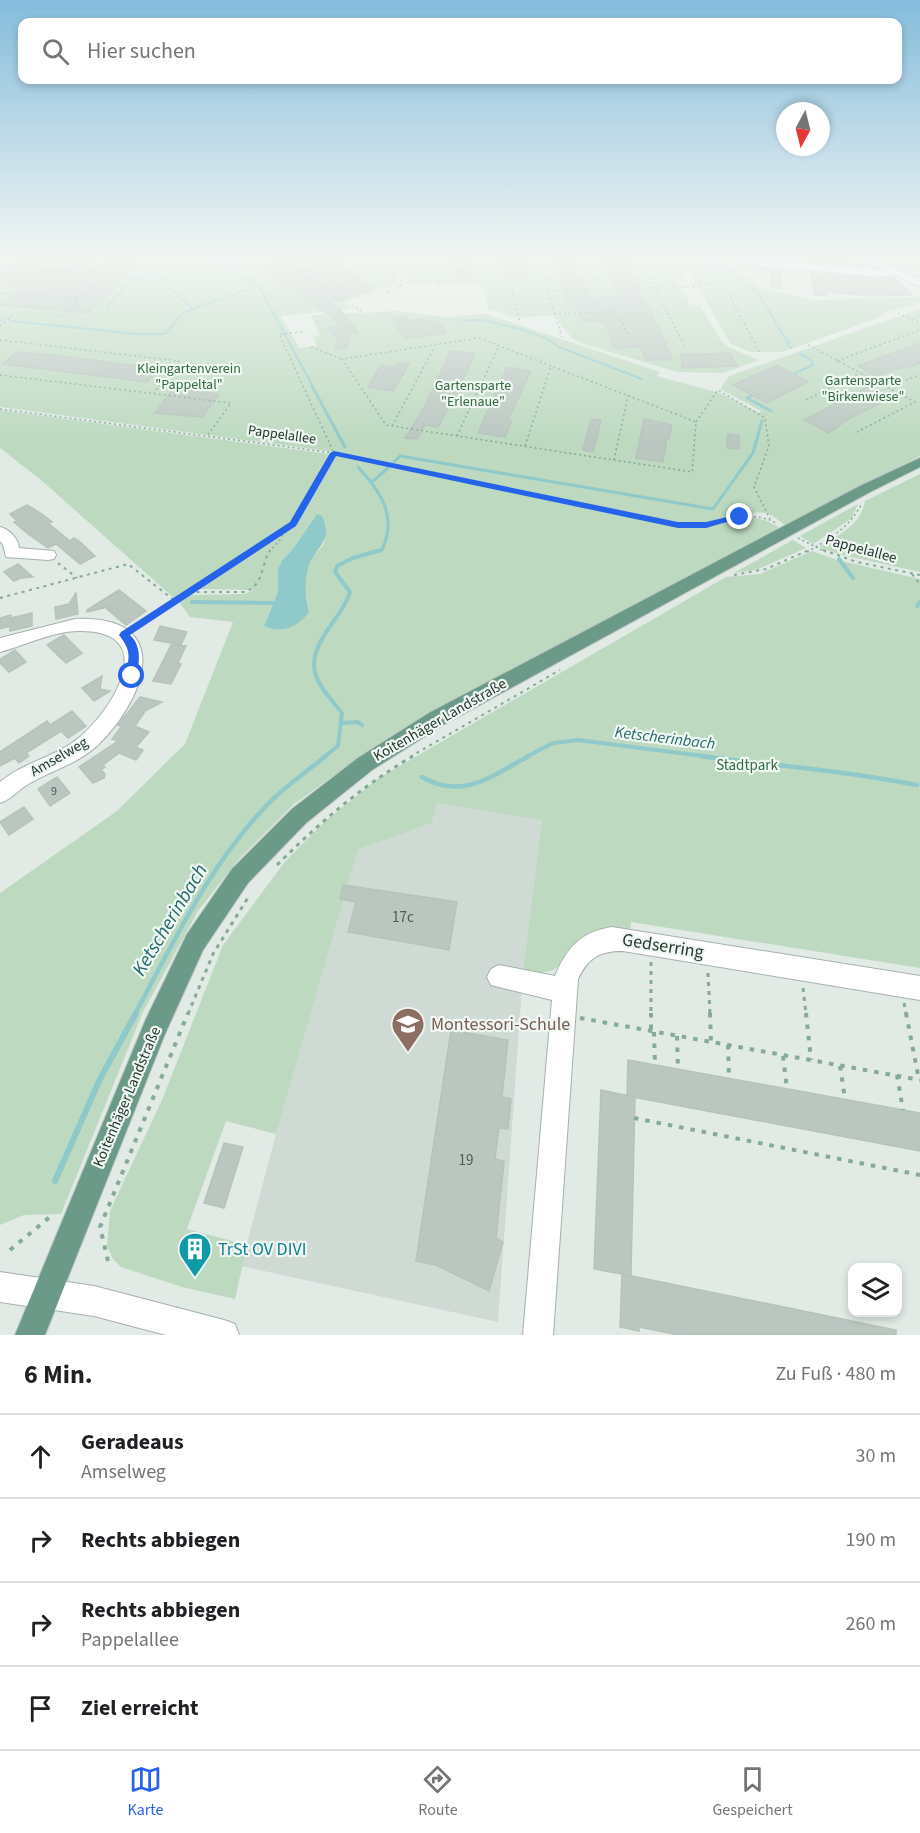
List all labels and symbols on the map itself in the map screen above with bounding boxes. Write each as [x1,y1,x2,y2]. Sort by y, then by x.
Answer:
north arrow [776,102,830,156]
park label: Kleingartenverein "Pappeltal" [137,359,241,395]
park label: Gartensparte "Birkenwiese" [821,371,905,407]
park label: Gartensparte "Erlenaue" [435,376,511,412]
street label: Pappelallee [247,420,317,450]
route end [726,503,752,529]
street label: Pappelallee [823,529,899,569]
route start [118,662,144,688]
street label: Koitenhäger Landstraße [370,673,510,767]
water label: Ketscherinbach [614,721,716,755]
street label: Amselweg [26,732,92,782]
park label: Stadtpark [716,755,778,776]
house number: 9 [51,783,57,800]
water label: Ketscherinbach [126,859,214,981]
house number: 17c [392,907,414,928]
street label: Gedserring [620,927,706,965]
school or university icon: Montessori-Schule [390,1006,426,1053]
place label: Montessori-Schule [431,1012,570,1037]
street label: Koitenhäger Landstraße [88,1024,166,1170]
house number: 19 [459,1150,473,1171]
building icon: TrSt OV DIVI [177,1231,213,1278]
place label: TrSt OV DIVI [218,1237,306,1262]

